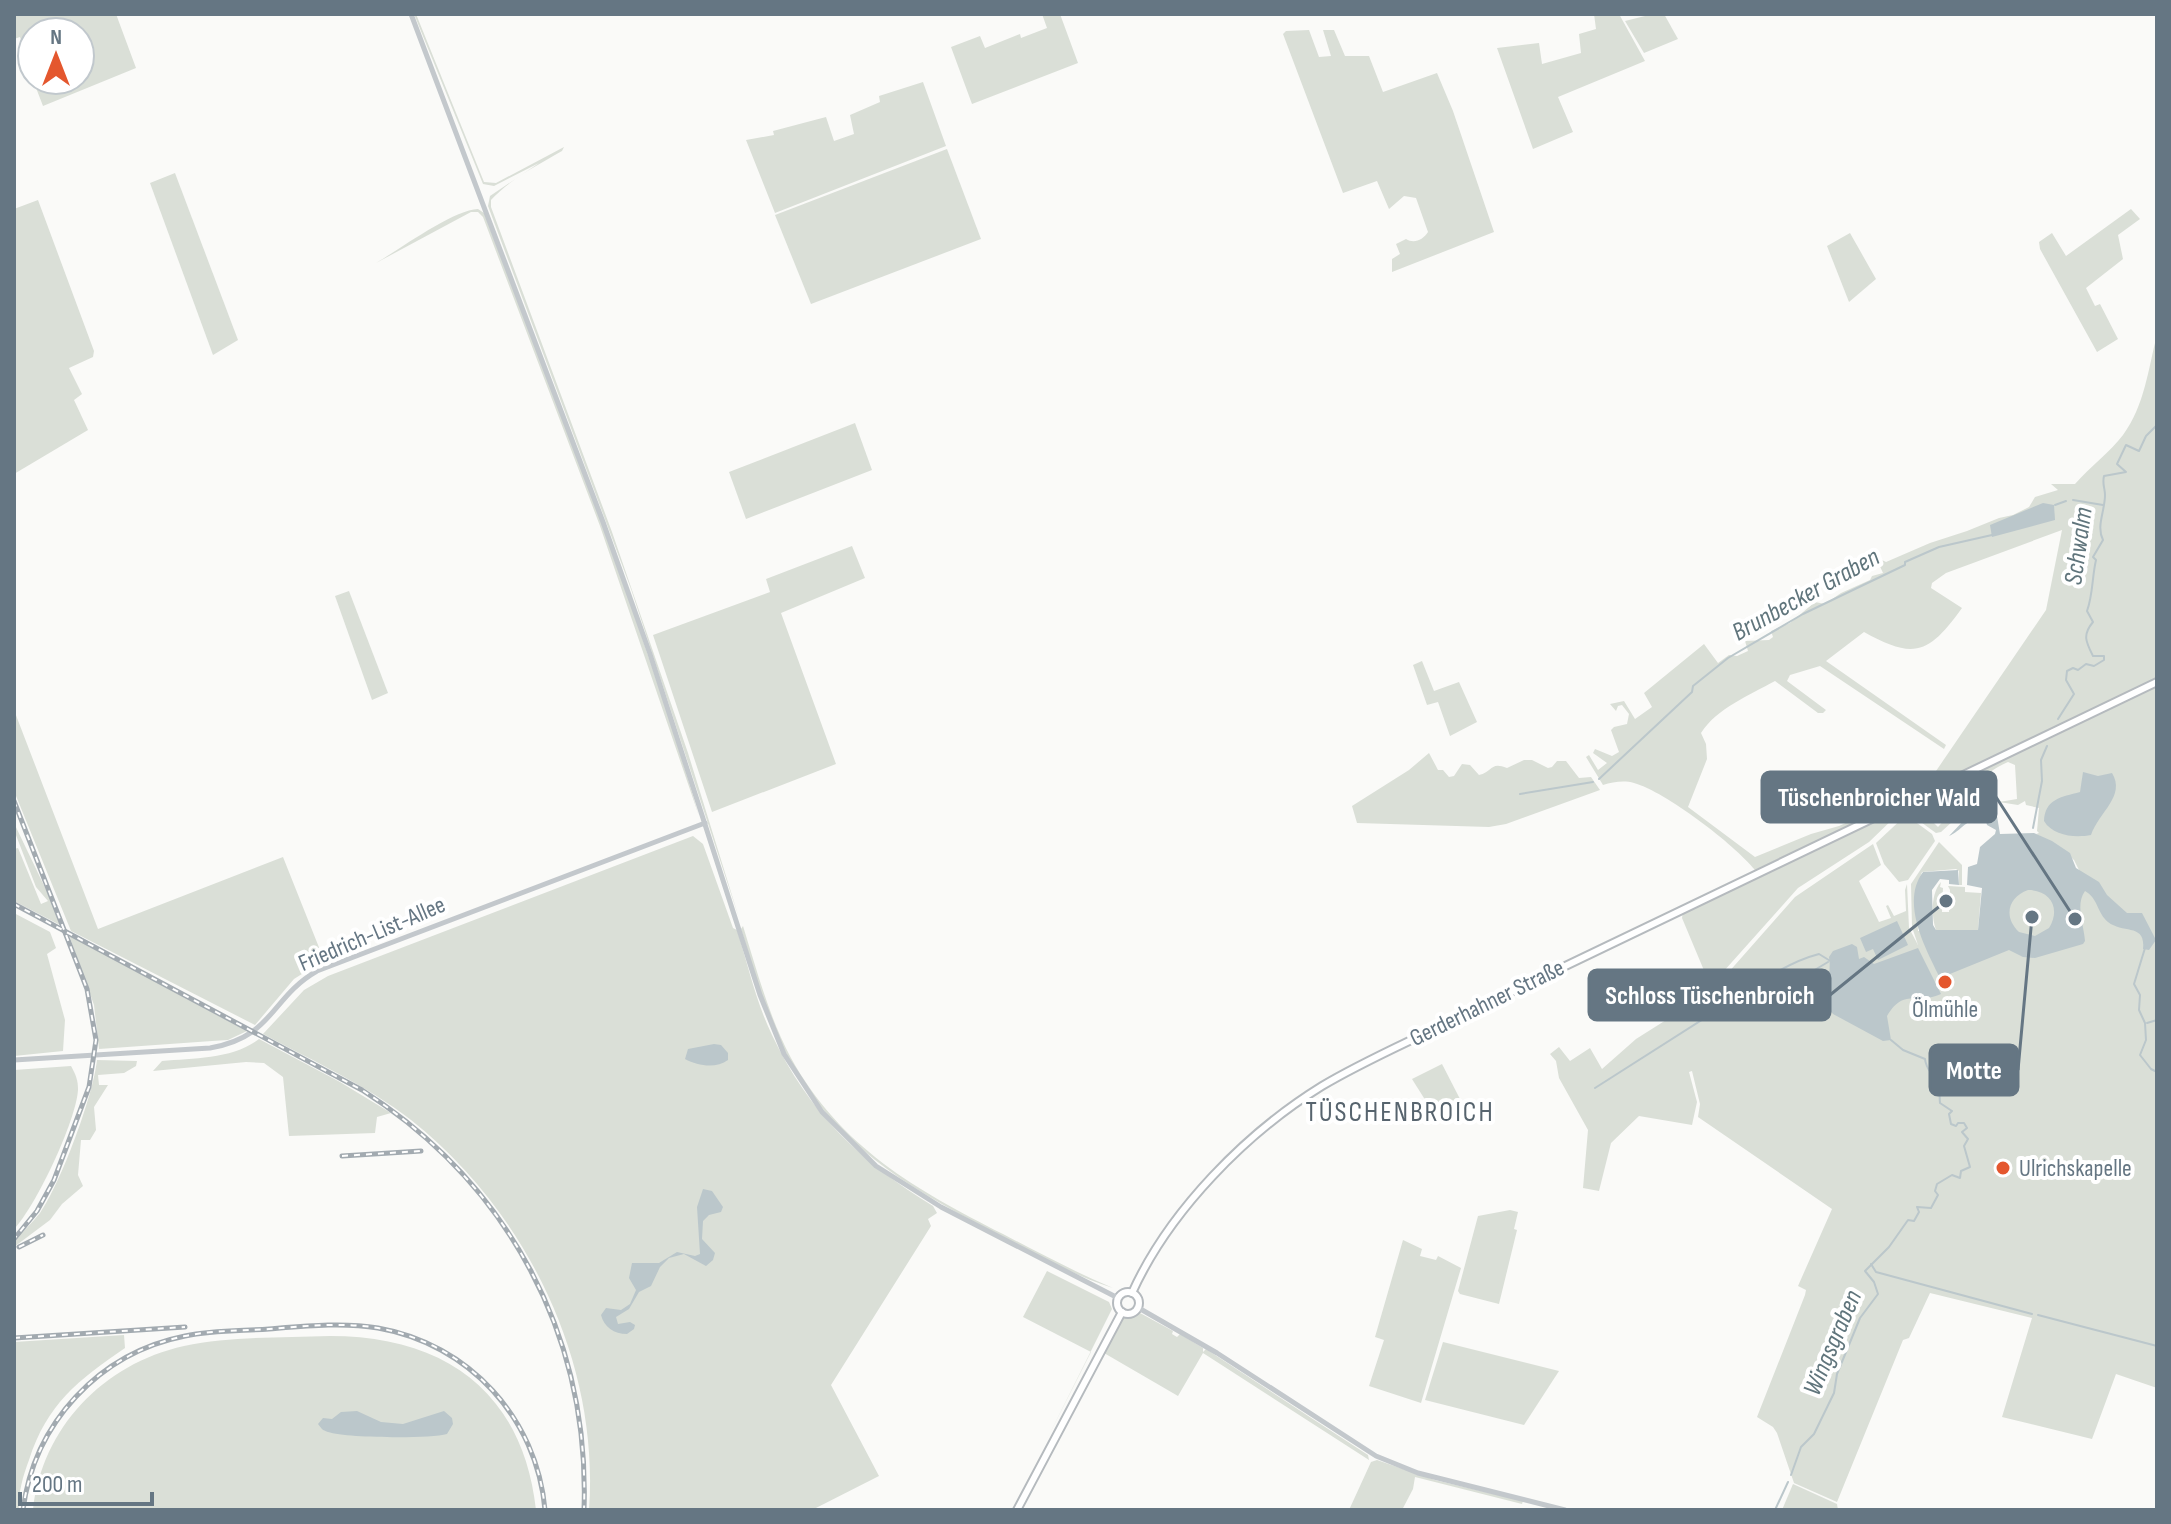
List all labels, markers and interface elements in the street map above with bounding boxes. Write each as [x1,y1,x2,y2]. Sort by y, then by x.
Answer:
north arrow [16,16,96,96]
text: N [50,24,62,51]
water label: Schwalm [2058,505,2100,587]
water label: Brunbecker Graben [1727,542,1885,648]
callout: Tüschenbroicher Wald [1762,772,1996,822]
text: Tüschenbroicher Wald [1778,783,1980,814]
street label: Friedrich-List-Allee [294,890,450,978]
street label: Gerderhahner Straße [1405,953,1569,1053]
callout: Schloss Tüschenbroich [1589,970,1830,1020]
marker: Ölmühle [1936,973,1954,991]
text: Schloss Tüschenbroich [1605,981,1815,1012]
place label: Ölmühle [1912,995,1978,1024]
callout: Motte [1930,1045,2018,1095]
text: Motte [1946,1056,2002,1087]
district label: TÜSCHENBROICH [1305,1096,1495,1129]
place label: Ulrichskapelle [2019,1154,2132,1183]
marker: Ulrichskapelle [1994,1159,2012,1177]
water label: Wingsgraben [1797,1286,1869,1400]
scale bar [20,1456,152,1506]
text: 200 m [32,1470,83,1499]

